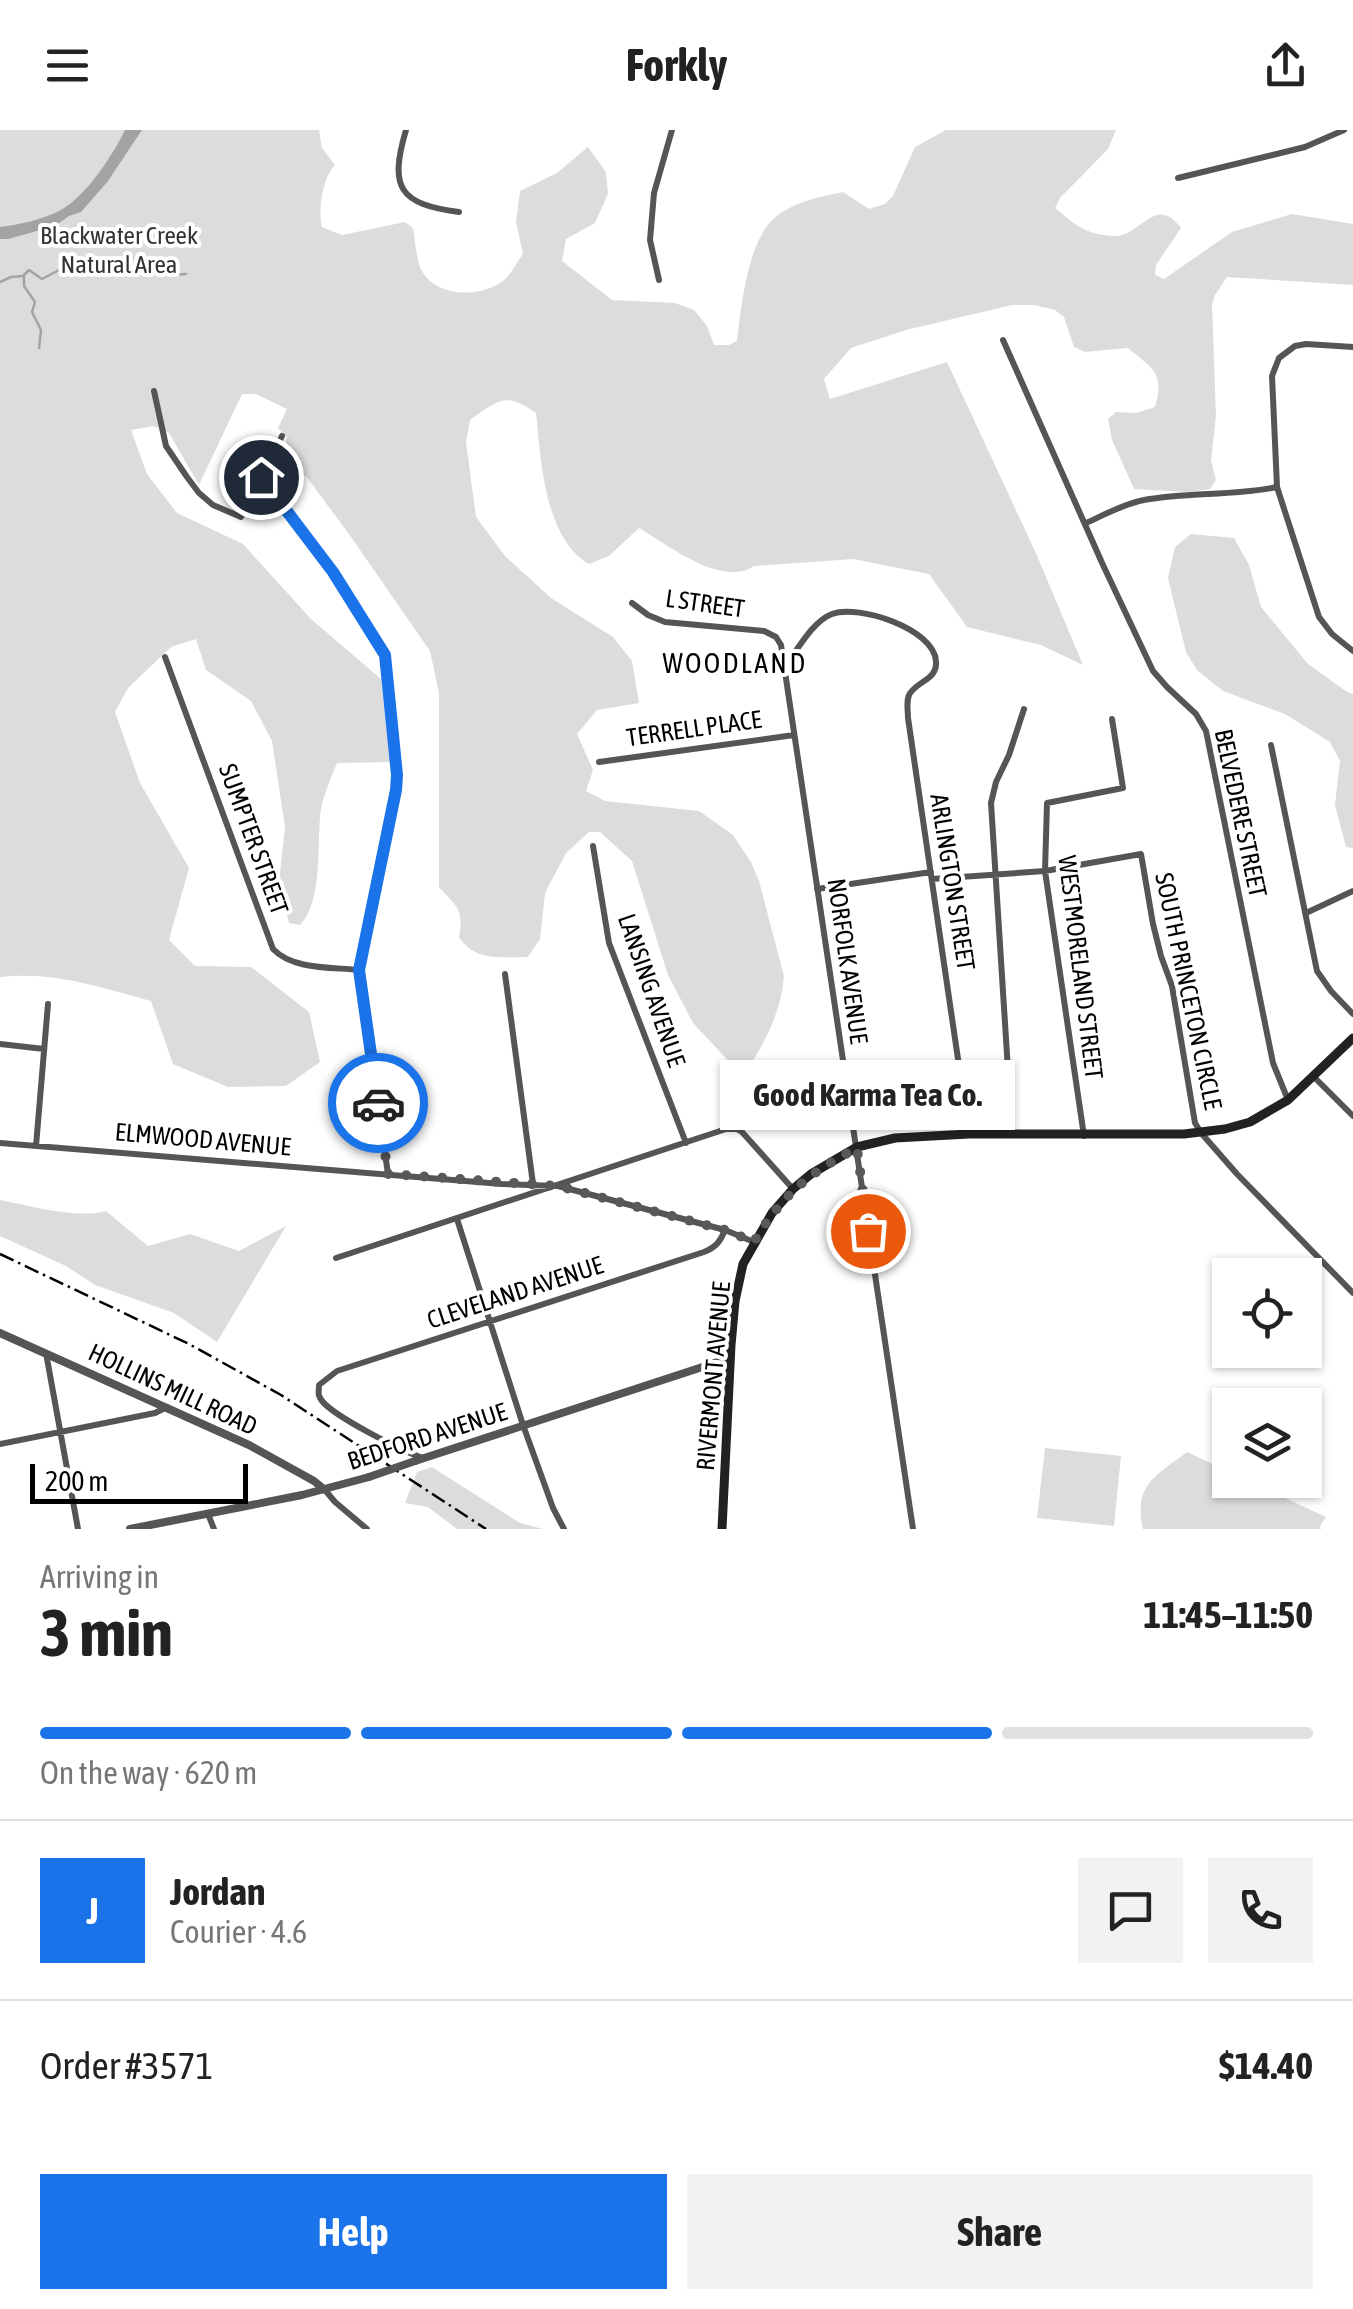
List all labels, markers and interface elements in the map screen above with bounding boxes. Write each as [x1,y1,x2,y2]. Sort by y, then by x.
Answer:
icon: menu [40,38,95,93]
icon: share [1258,38,1313,93]
text: Forkly [626,39,727,91]
park label: Blackwater Creek Natural Area [40,221,198,278]
pin [219,435,304,520]
icon: home [234,450,289,505]
street label: L STREET [664,584,746,622]
district label: WOODLAND [662,647,808,679]
street label: TERRELL PLACE [625,705,764,751]
street label: BELVEDERE STREET [1210,726,1272,900]
street label: SUMPTER STREET [214,760,294,918]
street label: ARLINGTON STREET [925,792,981,972]
street label: WESTMORELAND STREET [1053,854,1109,1080]
street label: SOUTH PRINCETON CIRCLE [1150,870,1228,1112]
street label: NORFOLK AVENUE [823,877,874,1046]
street label: LANSING AVENUE [613,910,691,1070]
courier [328,1053,428,1153]
callout: Good Karma Tea Co. [720,1061,1016,1131]
icon: car [351,1076,406,1131]
text: Good Karma Tea Co. [753,1076,982,1113]
street label: ELMWOOD AVENUE [114,1117,292,1161]
pin [826,1189,911,1274]
icon: bag [841,1204,896,1259]
street label: CLEVELAND AVENUE [423,1250,607,1334]
map controls [1212,1258,1322,1498]
button: locate [1212,1258,1322,1368]
street label: RIVERMONT AVENUE [691,1280,735,1472]
street label: HOLLINS MILL ROAD [84,1338,262,1440]
button: layers [1212,1388,1322,1498]
street label: BEDFORD AVENUE [344,1397,511,1475]
scale bar [30,1459,248,1504]
text: 200 m [45,1465,108,1497]
text: Arriving in [40,1558,159,1595]
text: 11:45–11:50 [1143,1593,1313,1636]
text: 3 min [40,1595,173,1670]
text: On the way · 620 m [40,1754,257,1791]
button: chat [1078,1858,1183,1963]
button: phone [1208,1858,1313,1963]
text: Jordan [170,1870,265,1913]
text: J [86,1889,99,1932]
text: Courier · 4.6 [170,1913,307,1950]
text: Order #3571 [40,2044,213,2087]
text: $14.40 [1219,2044,1313,2087]
button: Help [40,2174,667,2289]
button: Share [687,2174,1313,2289]

